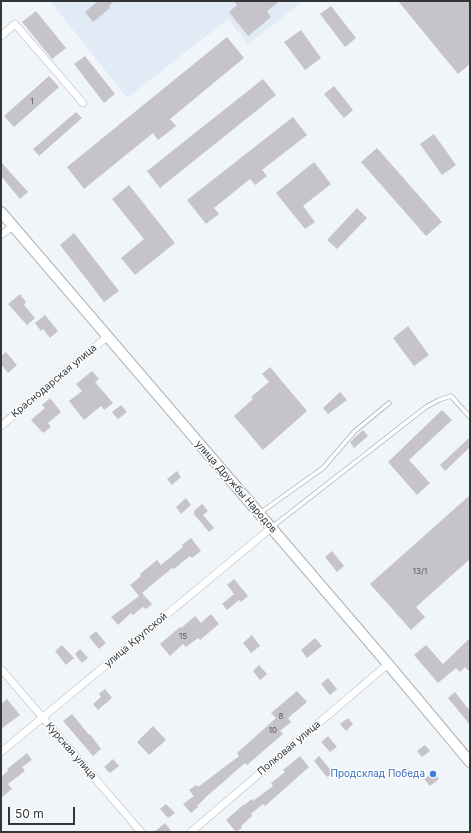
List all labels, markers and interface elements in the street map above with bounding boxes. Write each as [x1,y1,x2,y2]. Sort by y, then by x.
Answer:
house number: 1 [30,97,34,107]
street label: Краснодарская улица [9,342,99,420]
street label: улица Дружбы Народов [193,438,279,536]
house number: 13/1 [413,567,427,577]
street label: улица Крупской [102,610,170,670]
house number: 15 [179,632,187,642]
house number: 8 [279,712,283,722]
street label: Полковая улица [255,718,323,778]
street label: Курская улица [43,720,99,782]
house number: 10 [269,726,277,736]
place label: Продсклад Победа [331,768,425,780]
marker: Продсклад Победа [428,769,438,779]
scale bar [10,799,77,825]
text: 50 m [15,806,44,821]

